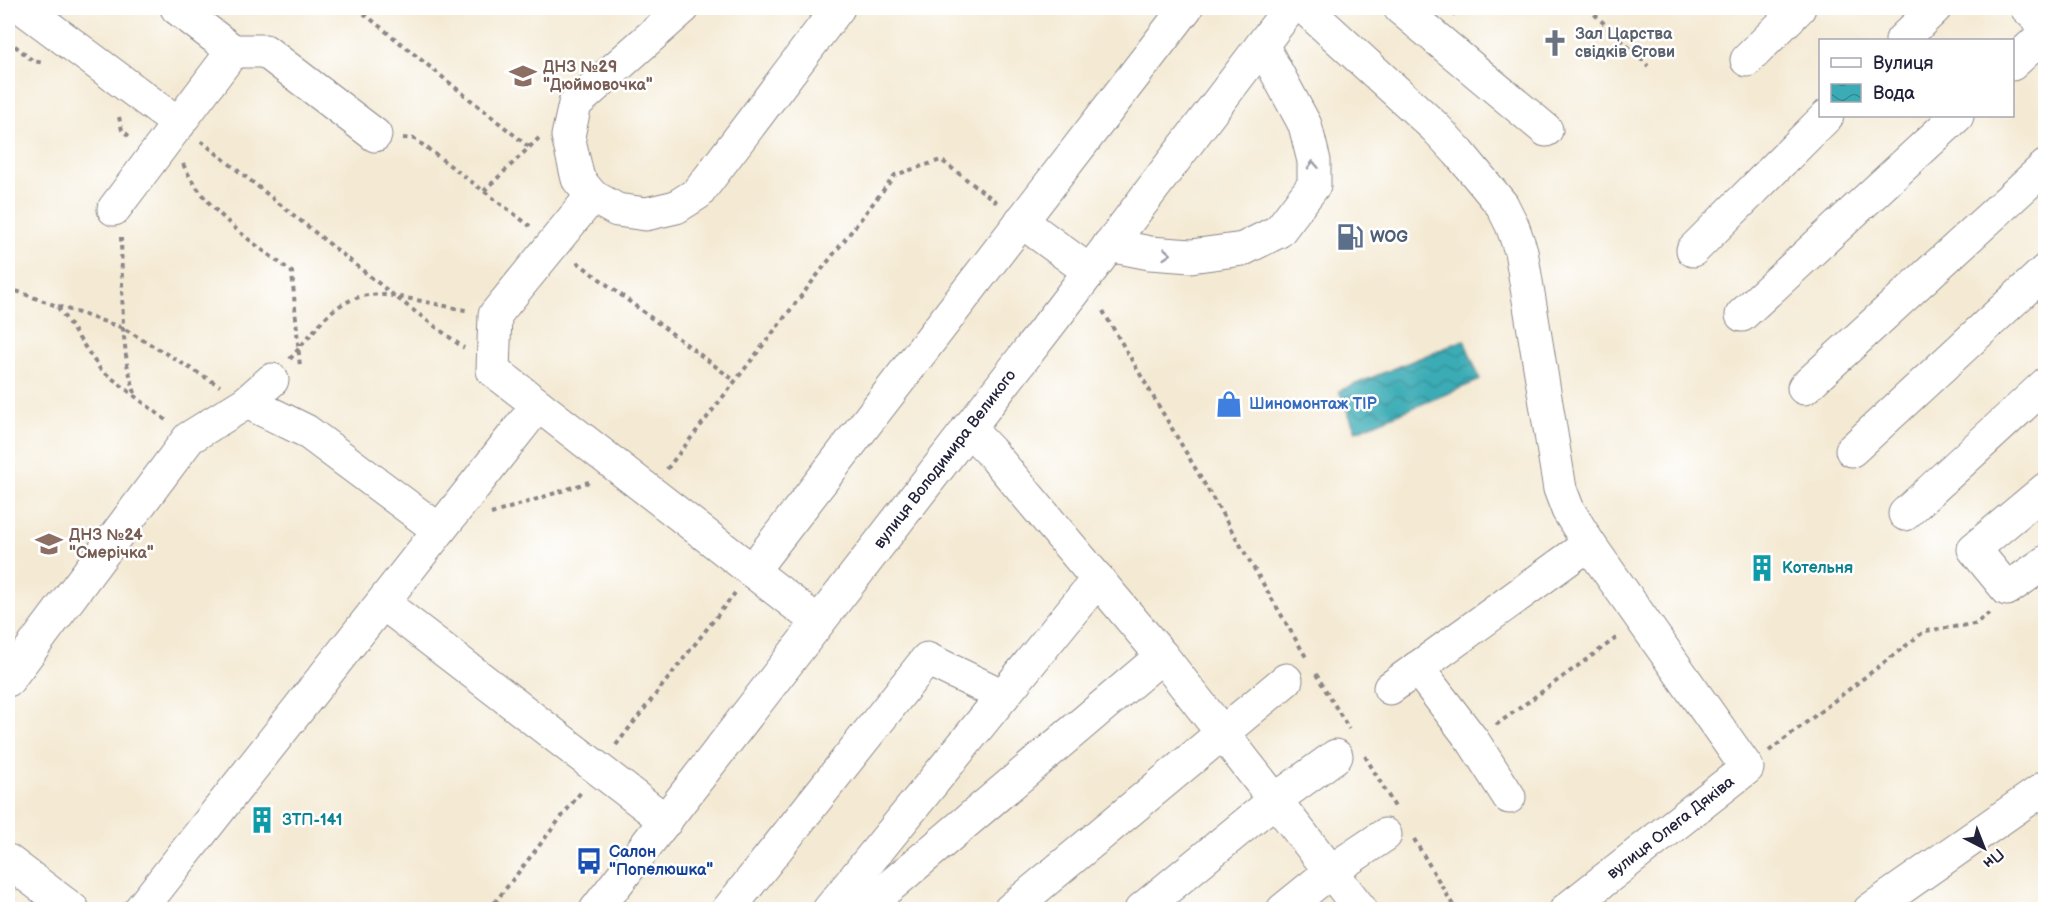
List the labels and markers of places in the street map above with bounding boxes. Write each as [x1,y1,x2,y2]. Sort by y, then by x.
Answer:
place label: Зал Царства свідків Єгови [1575,25,1675,62]
church icon: Зал Царства свідків Єгови [1540,28,1570,58]
place label: ДНЗ №29 "Дюймовочка" [543,58,653,95]
school or university icon: ДНЗ №29 "Дюймовочка" [508,61,538,91]
fuel station icon: WOG [1335,222,1365,252]
place label: WOG [1370,228,1408,247]
shop icon: Шиномонтаж ТІР [1214,389,1244,419]
place label: Шиномонтаж ТІР [1249,395,1377,414]
place label: ДНЗ №24 "Смерічка" [69,526,154,563]
school or university icon: ДНЗ №24 "Смерічка" [34,529,64,559]
building icon: Котельня [1747,553,1777,583]
place label: Котельня [1782,559,1853,578]
building icon: ЗТП-141 [247,805,277,835]
place label: ЗТП-141 [282,811,343,830]
place label: Салон "Попелюшка" [609,843,713,880]
bus stop icon: Салон "Попелюшка" [574,846,604,876]

